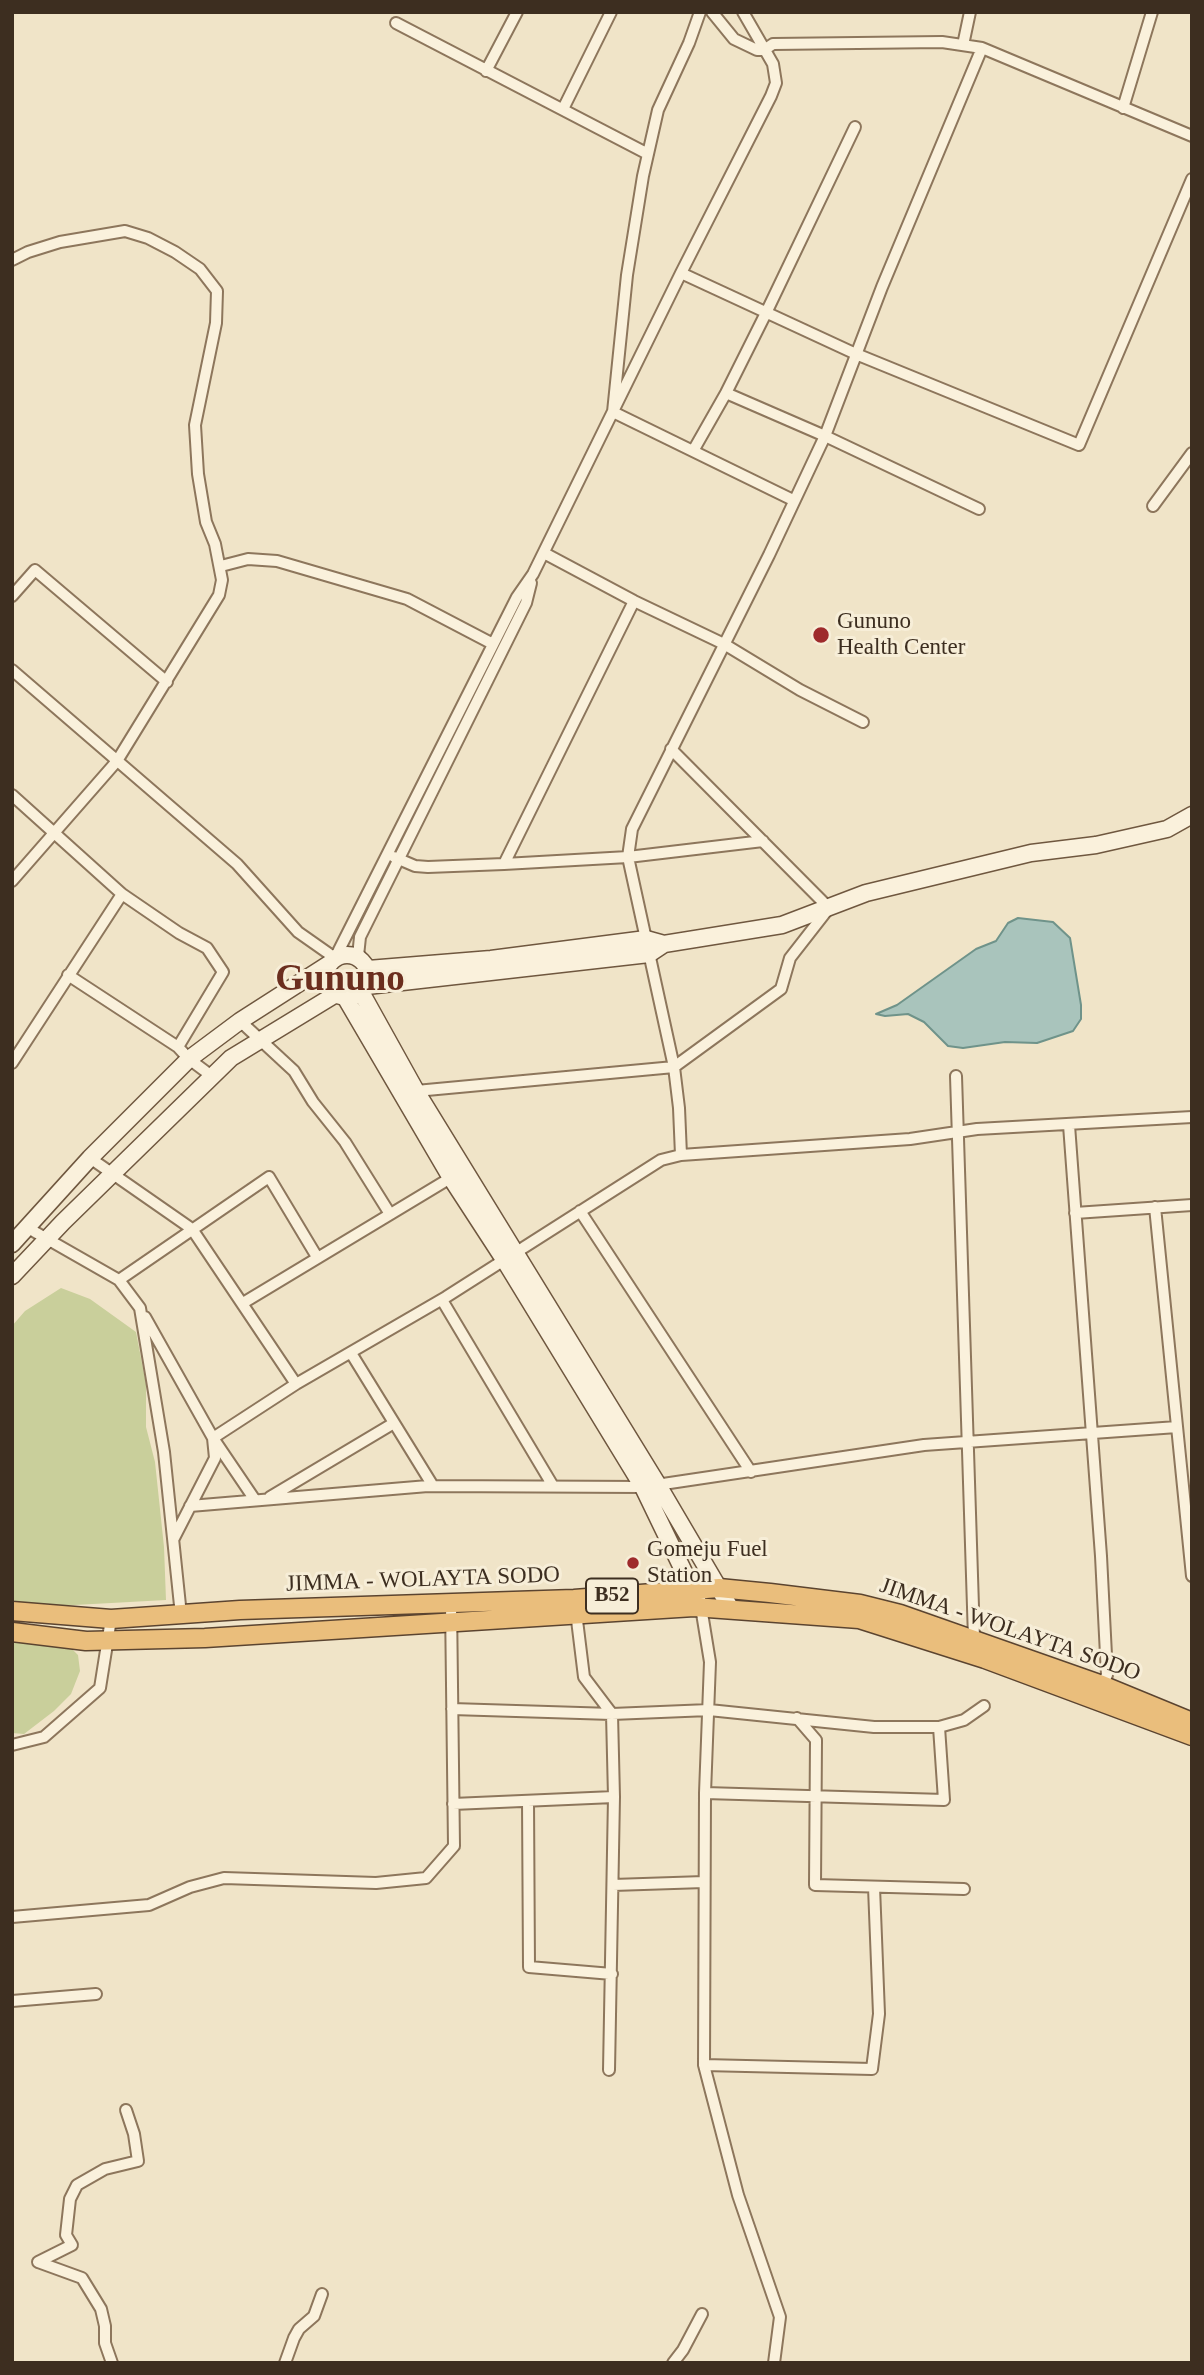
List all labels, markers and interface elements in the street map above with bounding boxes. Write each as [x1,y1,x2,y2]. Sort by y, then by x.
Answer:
place label: Gununo Health Center [837,608,965,662]
marker: Gununo Health Center [811,625,831,645]
district label: Gununo [275,958,405,1002]
place label: Gomeju Fuel Station [647,1536,768,1590]
marker: Gomeju Fuel Station [625,1555,641,1571]
street label: JIMMA - WOLAYTA SODO [286,1561,560,1599]
street label: JIMMA - WOLAYTA SODO [876,1572,1144,1688]
road number: B52 [586,1578,638,1614]

